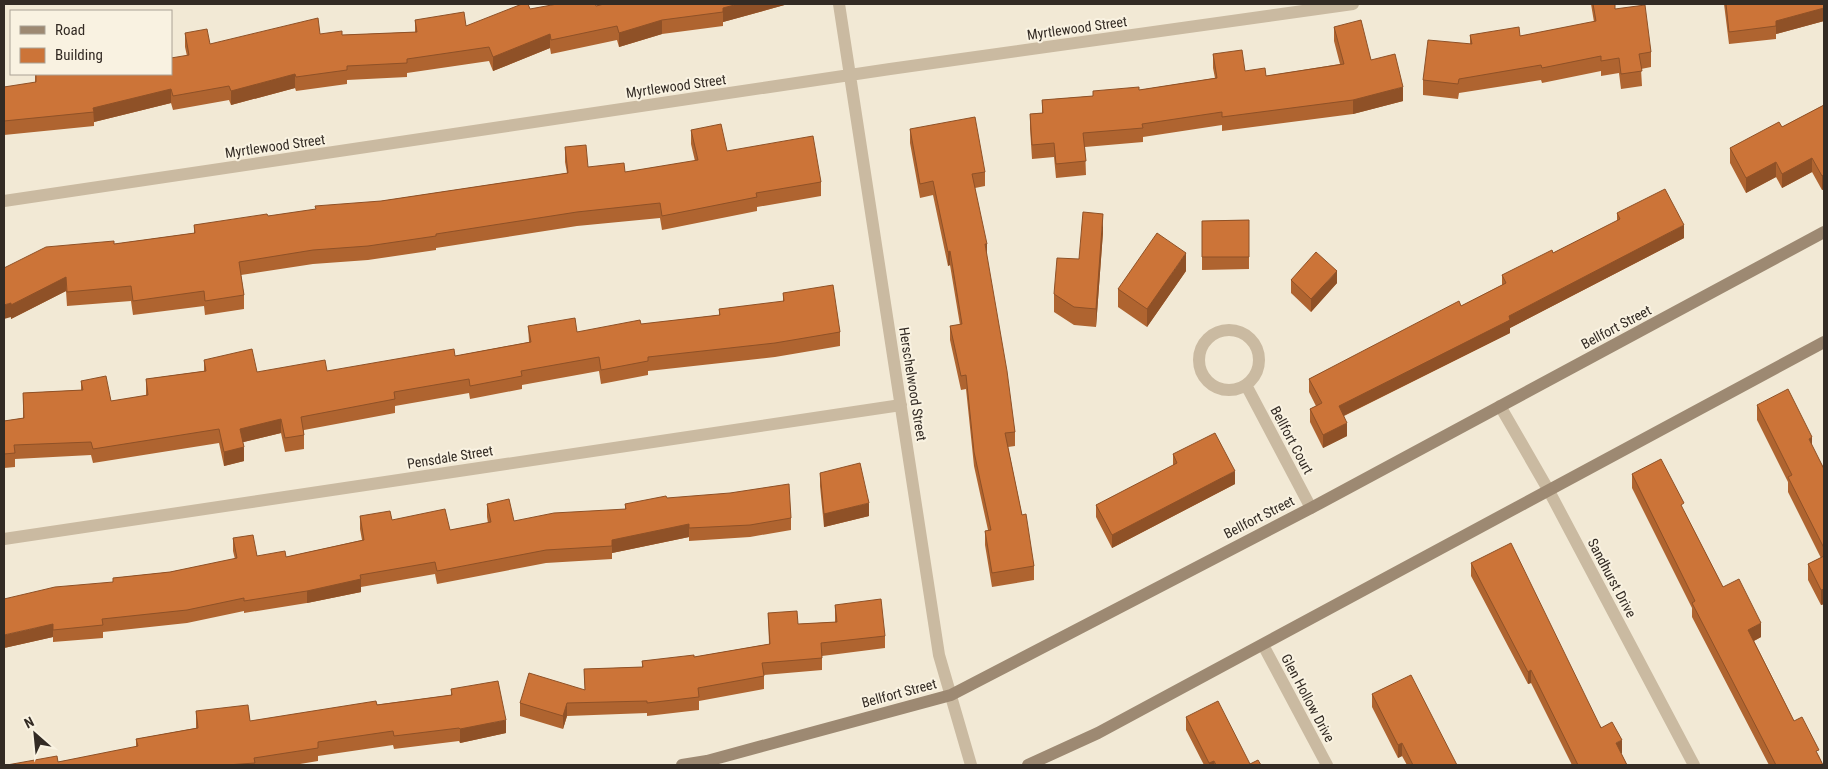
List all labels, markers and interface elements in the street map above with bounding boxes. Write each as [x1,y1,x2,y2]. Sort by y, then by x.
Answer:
legend [10,10,172,75]
street label: Myrtlewood Street [1026,13,1128,43]
text: Road [55,21,85,39]
text: Building [55,46,103,64]
street label: Myrtlewood Street [625,71,727,101]
street label: Myrtlewood Street [224,131,326,161]
street label: Bellfort Street [1578,302,1654,352]
street label: Herschelwood Street [896,326,930,442]
street label: Bellfort Court [1267,403,1317,477]
street label: Pensdale Street [406,442,494,472]
street label: Bellfort Street [1221,492,1297,542]
street label: Sandhurst Drive [1584,536,1640,621]
street label: Glen Hollow Drive [1278,651,1338,745]
street label: Bellfort Street [860,675,938,711]
north arrow [10,709,60,759]
text: N [22,713,37,731]

